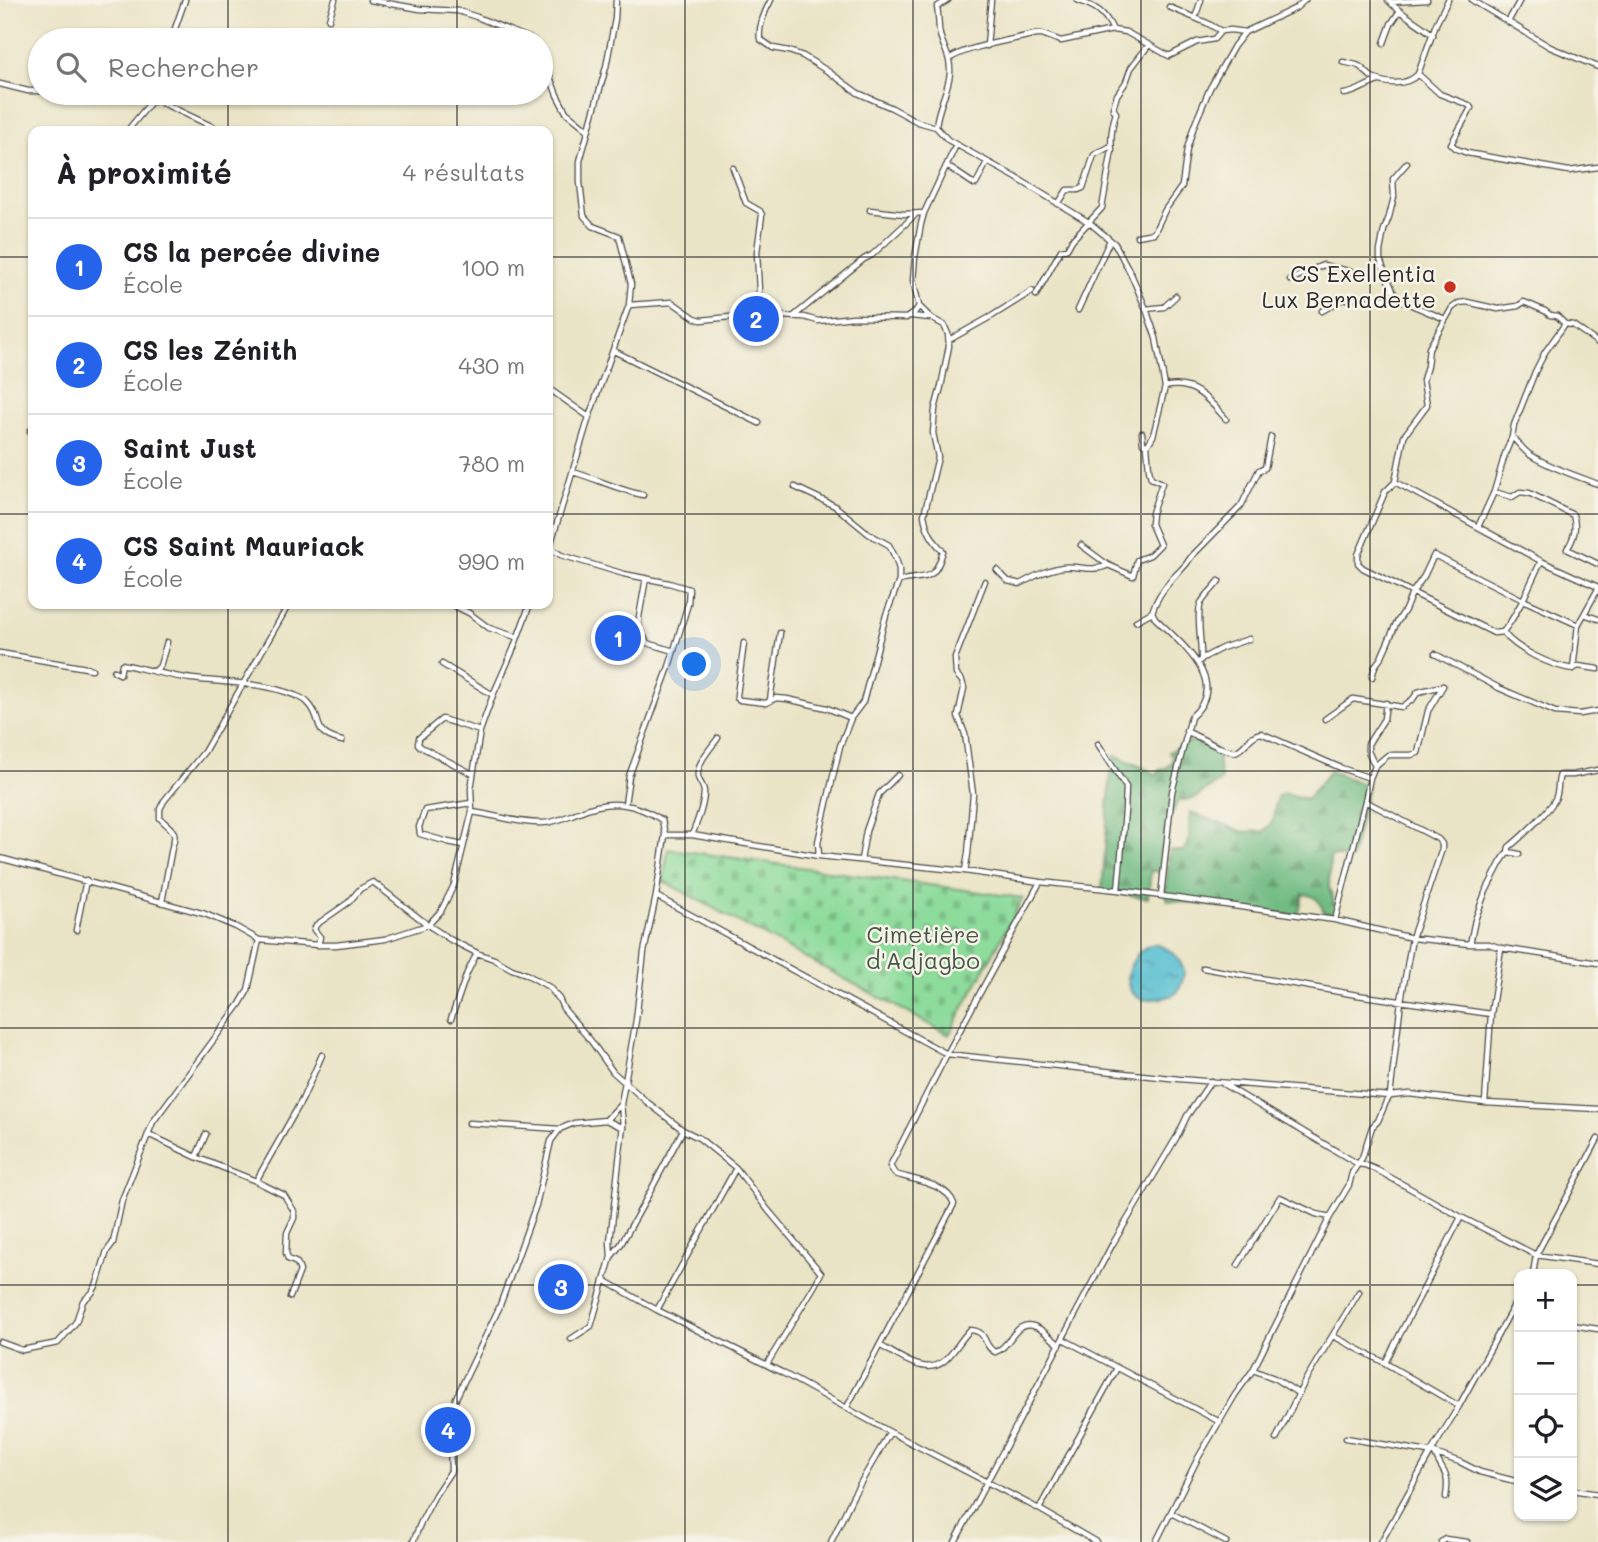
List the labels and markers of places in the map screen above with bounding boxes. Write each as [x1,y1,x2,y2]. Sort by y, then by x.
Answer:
place label: CS Exellentia Lux Bernadette [1262,258,1436,314]
marker: CS Exellentia Lux Bernadette [1442,279,1458,295]
pin: 2 [733,293,779,345]
pin: 1 [595,612,641,664]
pin: 3 [538,1261,584,1313]
pin: 4 [425,1404,471,1456]

